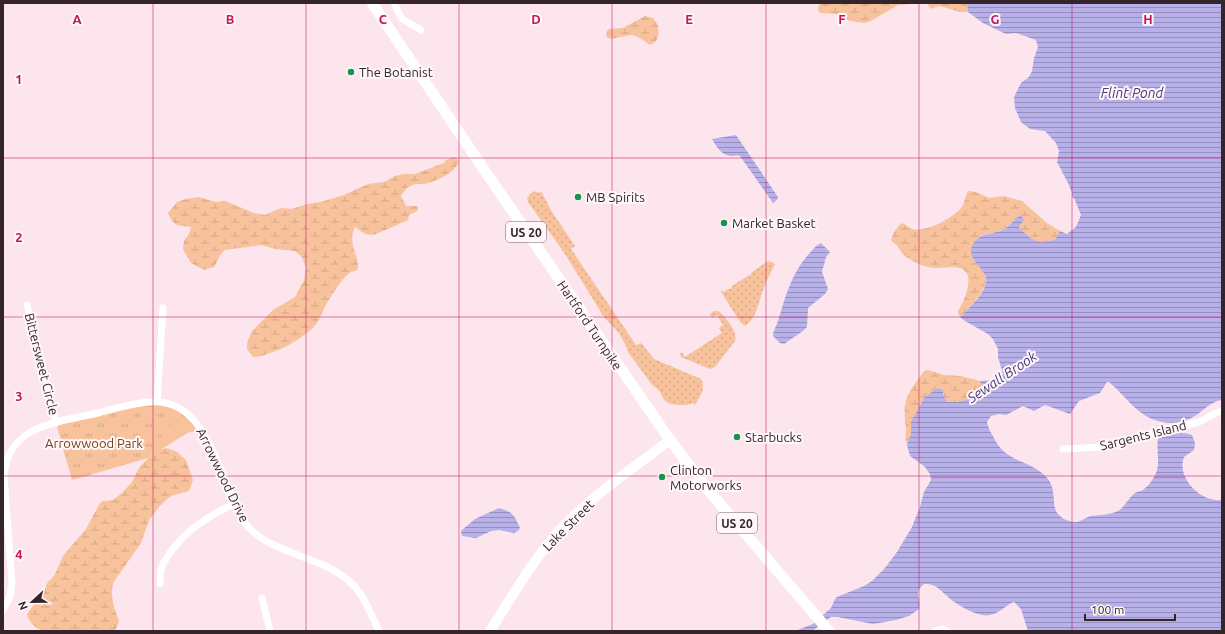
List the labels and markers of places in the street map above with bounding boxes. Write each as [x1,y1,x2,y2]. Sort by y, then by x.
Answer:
place label: The Botanist [359,65,433,79]
marker: The Botanist [346,67,356,77]
place label: MB Spirits [586,190,645,204]
marker: MB Spirits [573,192,583,202]
place label: Market Basket [732,216,816,230]
marker: Market Basket [719,218,729,228]
place label: Starbucks [745,430,802,444]
marker: Starbucks [732,432,742,442]
place label: Clinton Motorworks [670,463,742,492]
marker: Clinton Motorworks [657,472,667,482]

